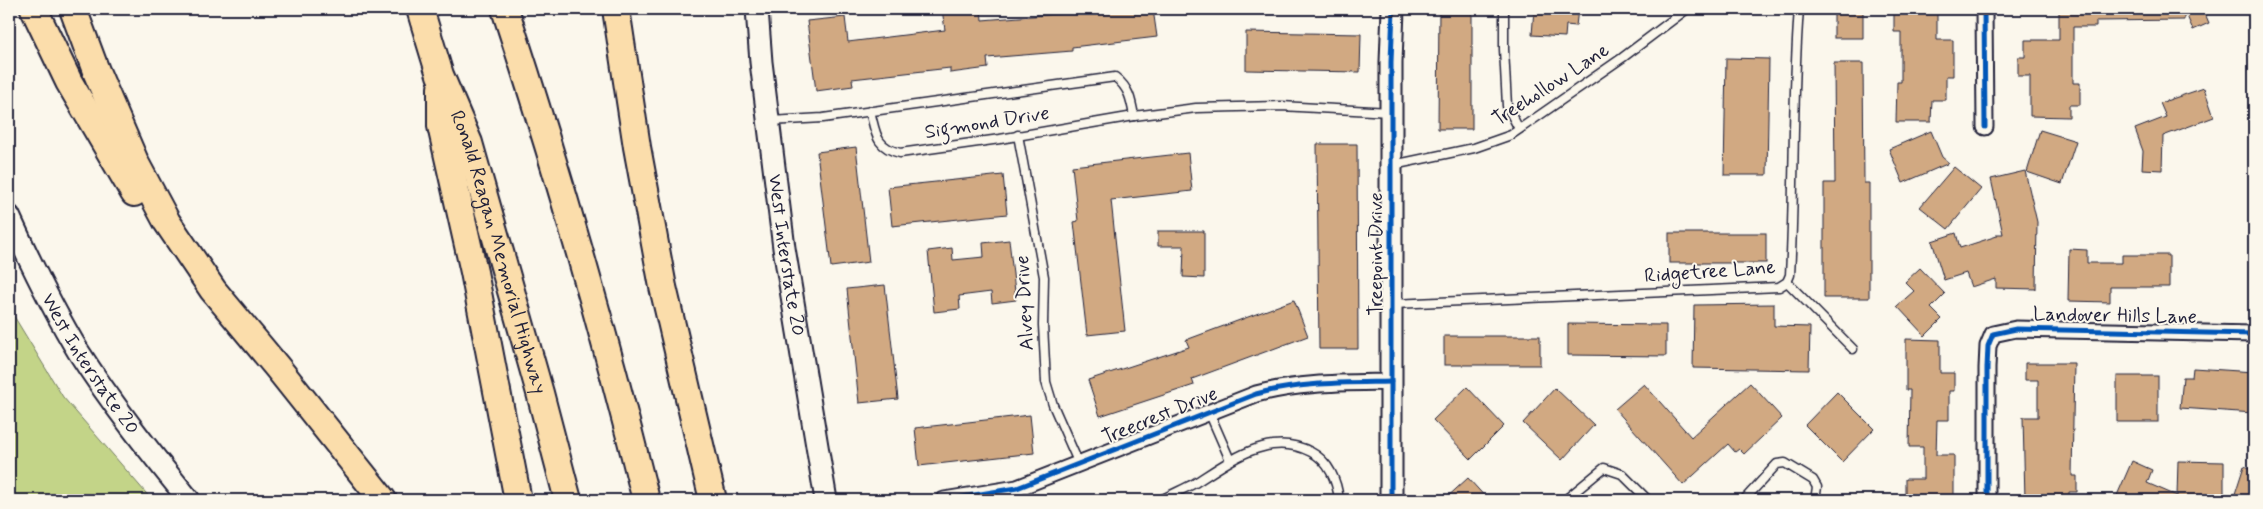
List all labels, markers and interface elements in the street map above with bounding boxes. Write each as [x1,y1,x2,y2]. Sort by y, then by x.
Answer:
street label: Treehollow Lane [1487,37,1615,133]
street label: Sigmond Drive [923,100,1052,148]
street label: Ronald Reagan Memorial Highway [443,106,553,397]
street label: West Interstate 20 [761,173,812,338]
street label: Treepoint Drive [1363,192,1390,316]
street label: Ridgetree Lane [1643,254,1777,291]
street label: Alvey Drive [1009,255,1041,351]
street label: West Interstate 20 [35,289,146,440]
street label: Landover Hills Lane [2033,301,2197,331]
street label: Treecrest Drive [1098,381,1222,451]

